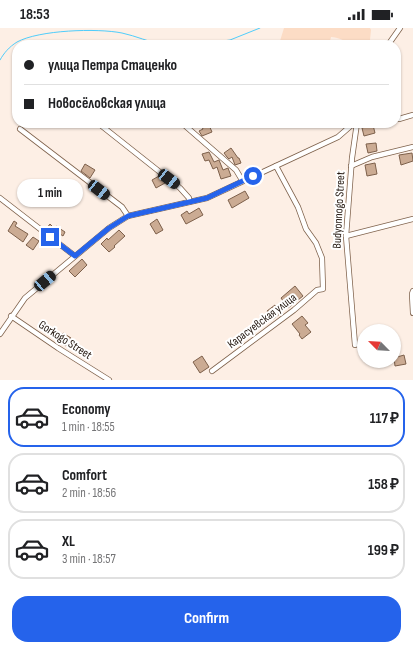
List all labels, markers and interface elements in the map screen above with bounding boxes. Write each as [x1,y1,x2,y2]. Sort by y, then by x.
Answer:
text: 18:53 [20,5,50,24]
text: улица Петра Стаценко [48,56,177,75]
text: Новосёловская улица [48,94,166,113]
car [156,167,182,191]
route start [244,167,262,185]
street label: Budyonnogo Street [329,171,349,249]
car [86,178,112,202]
callout: 1 min [17,179,83,207]
text: 1 min [38,185,62,201]
route end [41,228,59,246]
car [32,269,58,293]
street label: Карасуевская улица [225,290,300,352]
street label: Gorkogo Street [35,317,95,363]
north arrow [357,324,401,368]
map controls [357,324,401,368]
icon: car [14,399,50,435]
text: Economy [62,400,111,419]
text: 117 ₽ [370,409,399,428]
text: 1 min · 18:55 [62,419,115,435]
icon: car [14,465,50,501]
text: Comfort [62,466,107,485]
text: 158 ₽ [368,475,399,494]
text: 2 min · 18:56 [62,485,116,501]
icon: car [14,531,50,567]
text: XL [62,532,75,551]
text: 199 ₽ [368,541,399,560]
text: 3 min · 18:57 [62,551,116,567]
button: Confirm [12,596,401,642]

